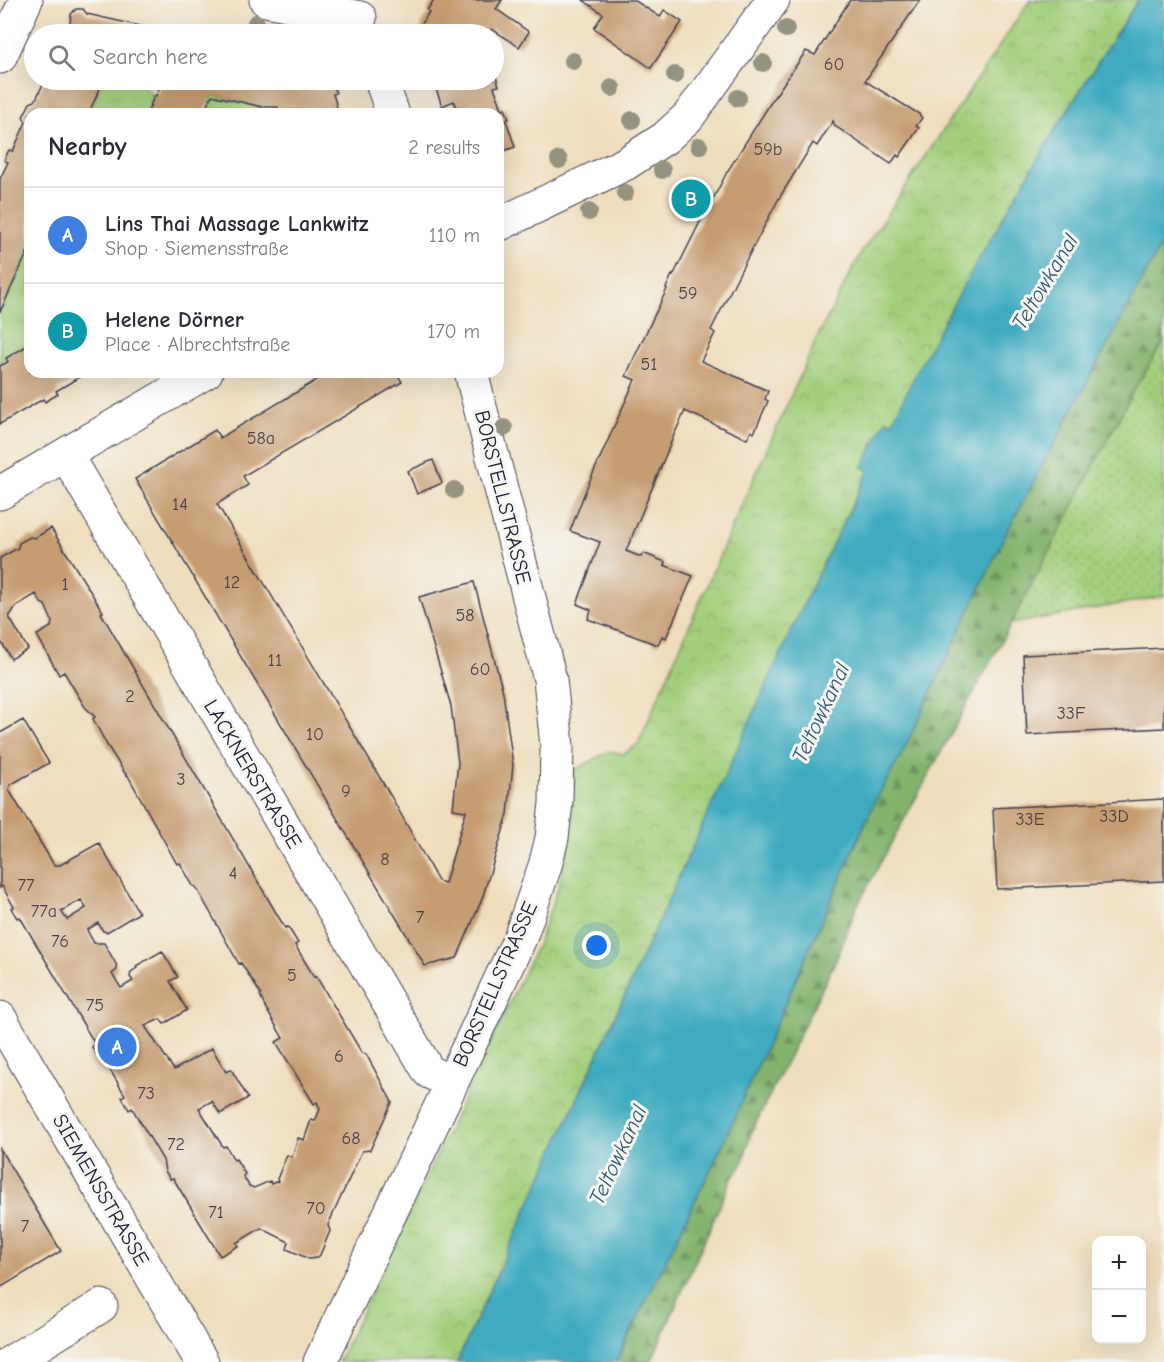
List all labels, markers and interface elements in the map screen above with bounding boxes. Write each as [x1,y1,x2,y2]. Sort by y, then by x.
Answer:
search box [24,24,504,90]
icon: search [45,41,78,74]
text: Search here [93,44,208,70]
house number: 60 [824,54,844,75]
text: Nearby [48,132,127,162]
text: 2 results [408,136,480,159]
house number: 59b [754,139,782,160]
pin: B [672,176,710,222]
text: Lins Thai Massage Lankwitz [105,211,369,237]
text: A [62,224,73,247]
text: 110 m [429,224,480,247]
water label: Teltowkanal [1006,228,1084,335]
text: Shop · Siemensstraße [105,237,289,260]
house number: 59 [678,283,698,304]
text: Helene Dörner [105,307,244,333]
text: B [61,320,74,343]
text: 170 m [427,320,480,343]
text: Place · Albrechtstraße [105,333,290,356]
house number: 51 [641,354,657,375]
street label: BORSTELLSTRASSE [470,408,536,586]
house number: 58a [247,428,275,449]
house number: 14 [172,494,188,515]
house number: 12 [224,572,240,593]
house number: 1 [61,574,69,595]
house number: 58 [455,605,475,626]
house number: 11 [268,650,282,671]
water label: Teltowkanal [787,658,856,767]
house number: 60 [470,659,490,680]
house number: 2 [125,686,135,707]
street label: LACKNERSTRASSE [199,695,307,853]
house number: 33F [1057,703,1086,724]
house number: 10 [306,724,324,745]
house number: 3 [176,769,186,790]
house number: 9 [341,781,351,802]
house number: 33D [1099,806,1129,827]
house number: 33E [1015,809,1045,830]
house number: 8 [380,849,390,870]
house number: 4 [229,863,237,884]
house number: 77 [17,875,35,896]
street label: BORSTELLSTRASSE [448,898,542,1070]
house number: 77a [31,901,57,922]
house number: 7 [416,907,425,928]
house number: 76 [51,931,69,952]
your location [582,931,611,960]
house number: 5 [287,965,297,986]
house number: 75 [86,995,104,1016]
pin: A [98,1024,136,1070]
house number: 6 [334,1046,344,1067]
house number: 73 [137,1083,155,1104]
water label: Teltowkanal [584,1100,653,1209]
street label: SIEMENSSTRASSE [48,1110,154,1270]
house number: 68 [341,1128,361,1149]
house number: 72 [167,1134,185,1155]
house number: 70 [306,1198,326,1219]
house number: 71 [208,1202,224,1223]
house number: 7 [21,1216,30,1237]
map controls [1092,1236,1146,1344]
button: + [1092,1236,1146,1290]
button: − [1092,1290,1146,1344]

